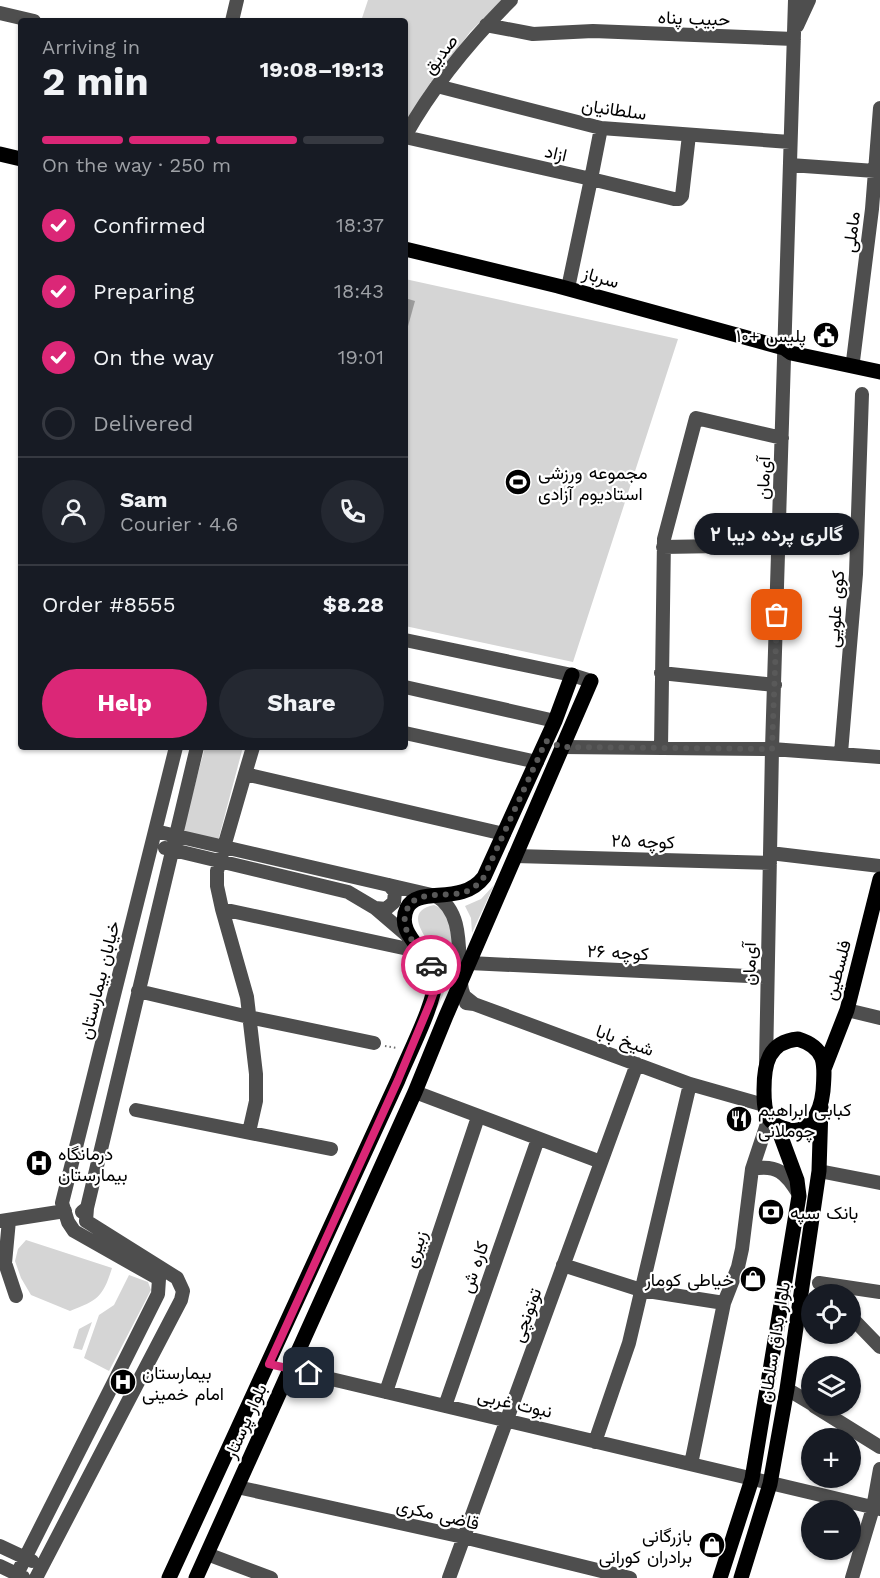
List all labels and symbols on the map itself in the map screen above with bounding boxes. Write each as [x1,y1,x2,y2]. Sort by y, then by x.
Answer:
street label: حبیب پناه [657,6,731,32]
street label: صدیق [418,30,463,78]
street label: سلطانیان [580,94,648,124]
street label: ازاد [543,140,569,167]
street label: ماملی [838,210,865,254]
street label: سرباز [579,262,622,293]
public building icon: پلیس +۱۰ [811,320,841,350]
place label: پلیس +۱۰ [736,325,806,348]
street label: آی‌مان [752,454,775,500]
place label: مجموعه ورزشی استادیوم آزادی [538,462,648,506]
sports icon: مجموعه ورزشی استادیوم آزادی [503,467,533,497]
callout: گالری پرده دیبا ۲ [694,513,860,555]
street label: کوی علویی [822,570,849,649]
pin [751,589,802,640]
street label: کوچه ۲۵ [611,829,675,855]
street label: خیابان بیمارستان [74,919,125,1042]
courier [401,935,461,995]
street label: فلسطین [819,938,856,1003]
street label: کوچه ۲۶ [587,940,649,966]
street label: آی‌مان [738,940,761,986]
street label: شیخ بابا [592,1020,657,1062]
place label: کبابی ابراهیم چوملانی [758,1099,852,1143]
restaurant icon: کبابی ابراهیم چوملانی [724,1104,754,1134]
place label: درمانگاه بیمارستان [58,1143,128,1186]
hospital icon: درمانگاه بیمارستان [24,1148,54,1178]
bank icon: بانک سپه [756,1197,786,1227]
place label: بانک سپه [790,1202,858,1225]
street label: زبیری [399,1228,432,1271]
street label: کاره ش [455,1238,494,1296]
shop icon: خیاطی کومار [738,1264,768,1294]
place label: خیاطی کومار [644,1269,734,1291]
street label: بلوار بداق سلطان [754,1280,795,1404]
street label: توتونچی [507,1285,547,1346]
pin [283,1347,334,1398]
place label: بیمارستان امام خمینی [142,1362,224,1406]
hospital icon: بیمارستان امام خمینی [108,1367,138,1397]
street label: بلوار پرستار [219,1381,273,1463]
street label: نبوت غربی [475,1384,554,1423]
street label: قاضی مکری [394,1494,481,1535]
place label: بازرگانی برادران کورانی [599,1525,692,1568]
shop icon: بازرگانی برادران کورانی [697,1530,727,1560]

